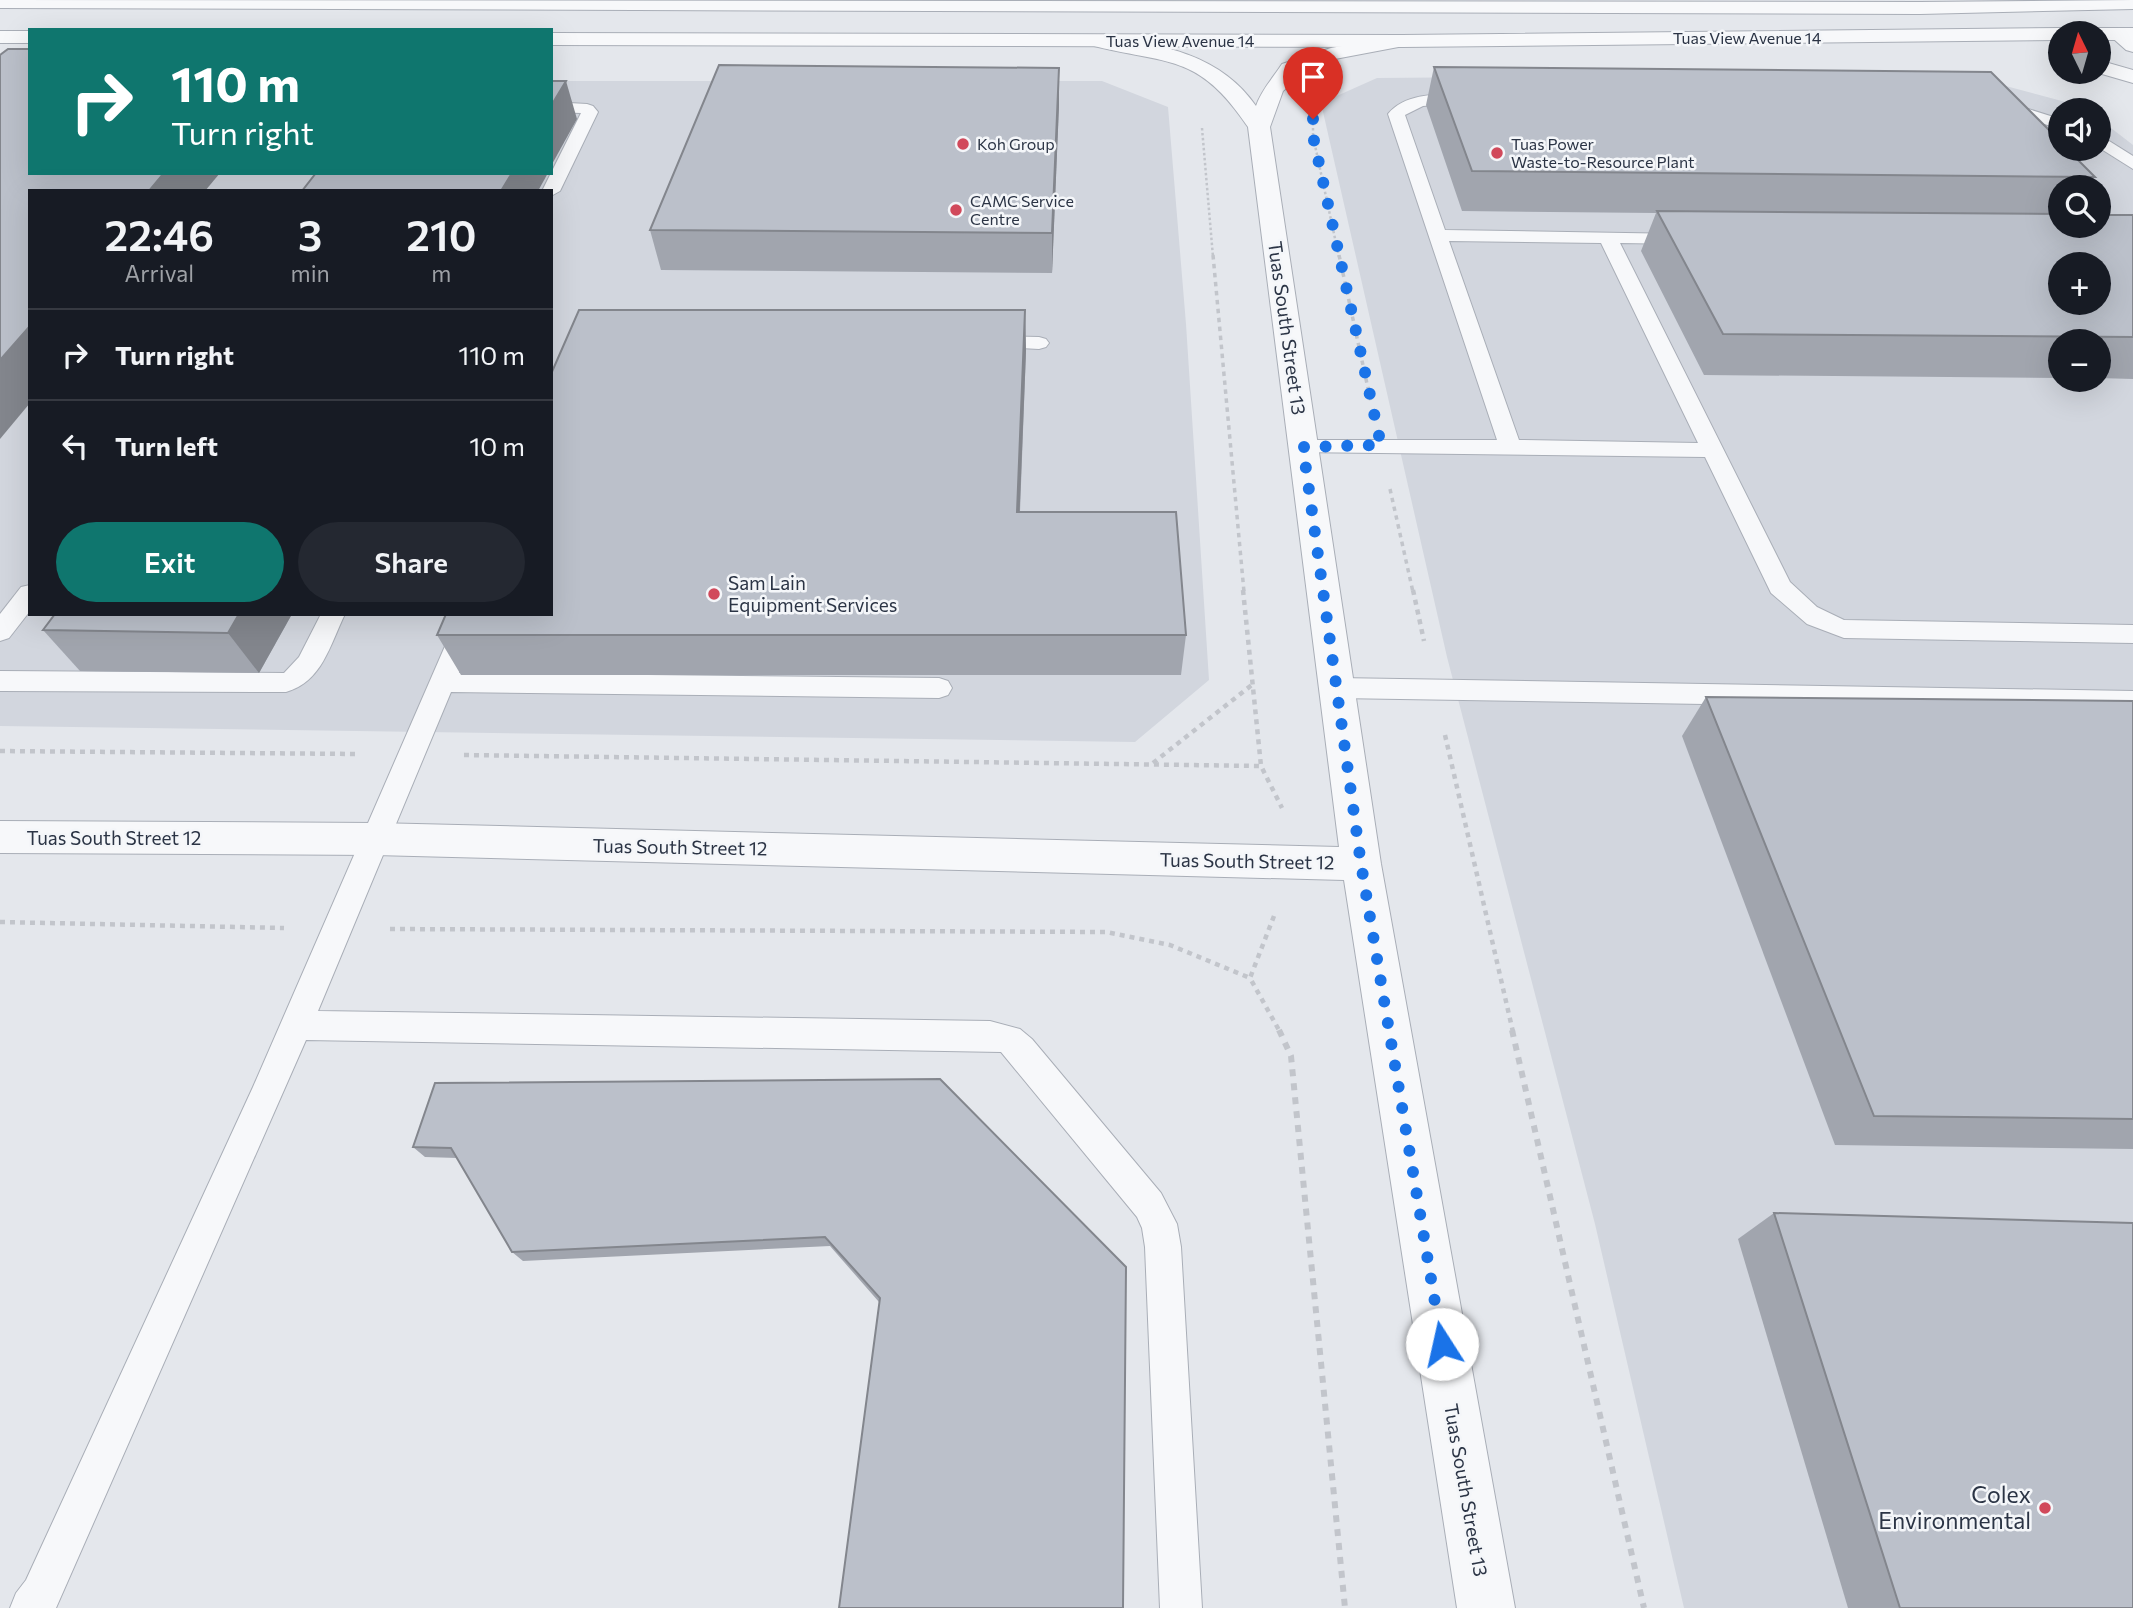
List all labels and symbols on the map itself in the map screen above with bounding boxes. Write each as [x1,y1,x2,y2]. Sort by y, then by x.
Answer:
north arrow [2048,21,2110,84]
street label: Tuas View Avenue 14 [1673,28,1822,47]
street label: Tuas View Avenue 14 [1106,31,1255,50]
pin [1283,47,1343,119]
place label: Koh Group [977,134,1055,153]
place label: Tuas Power Waste-to-Resource Plant [1511,134,1695,171]
marker: Koh Group [955,136,971,152]
marker: Tuas Power Waste-to-Resource Plant [1489,145,1505,161]
place label: CAMC Service Centre [970,191,1074,228]
marker: CAMC Service Centre [948,202,964,218]
street label: Tuas South Street 13 [1264,240,1311,416]
place label: Sam Lain Equipment Services [728,571,897,616]
marker: Sam Lain Equipment Services [706,586,722,602]
street label: Tuas South Street 12 [27,826,201,849]
street label: Tuas South Street 12 [592,833,768,860]
street label: Tuas South Street 12 [1159,847,1335,874]
position arrow [1405,1307,1479,1381]
street label: Tuas South Street 13 [1440,1402,1493,1578]
place label: Colex Environmental [1878,1480,2031,1534]
marker: Colex Environmental [2037,1500,2053,1516]

